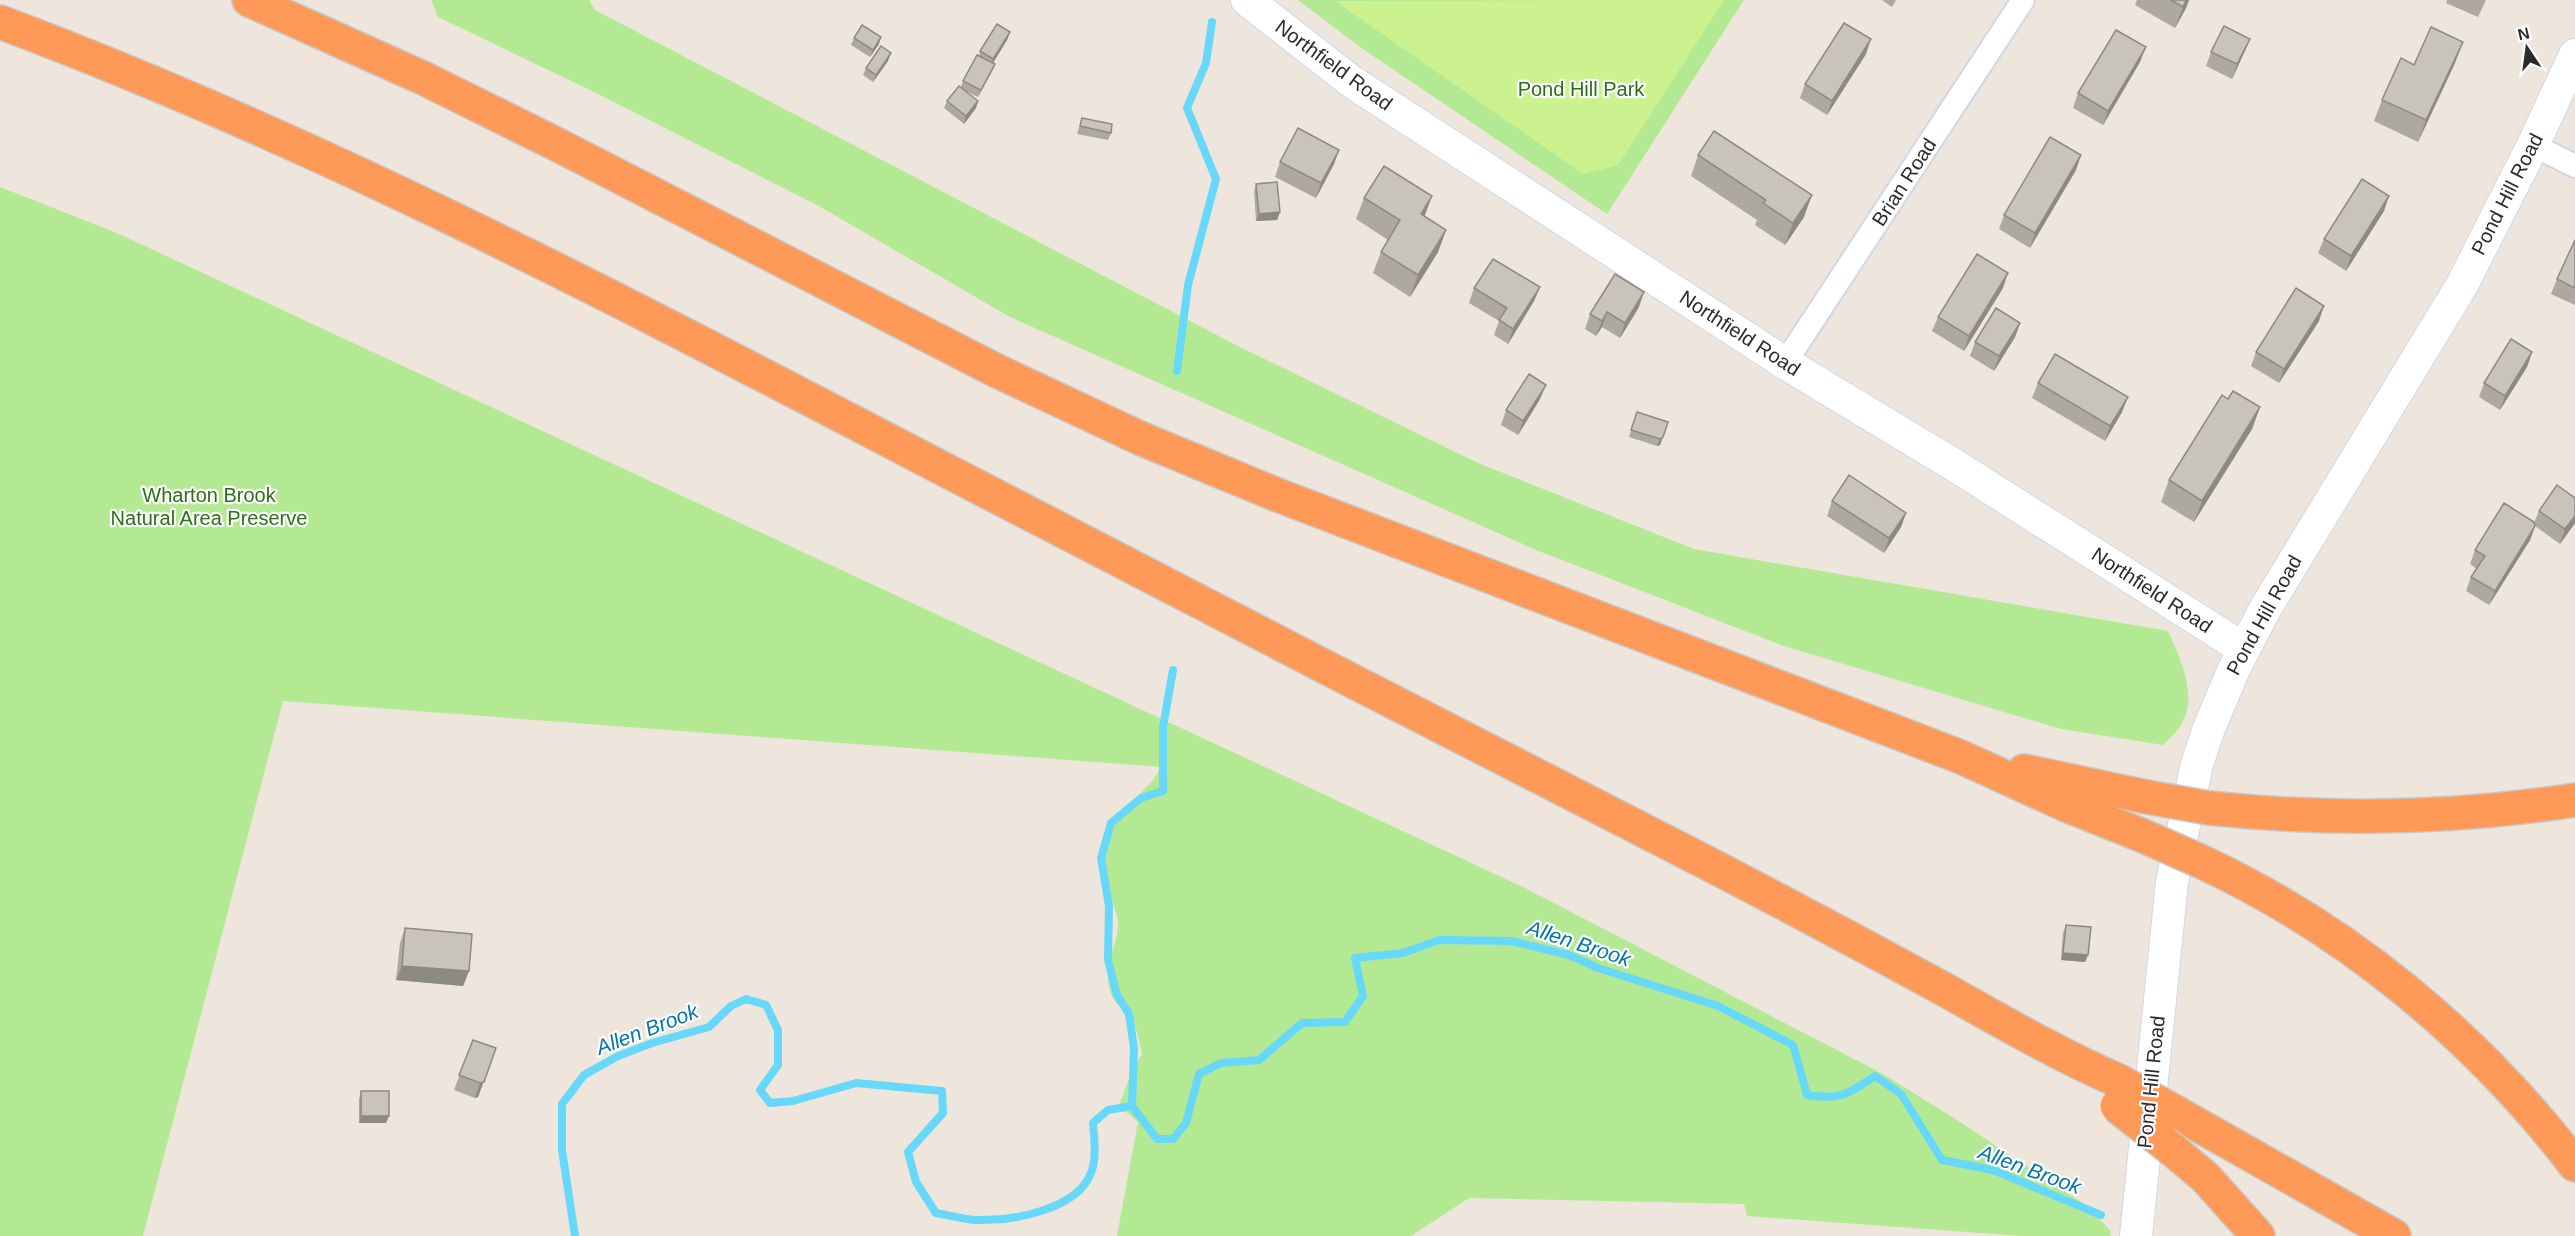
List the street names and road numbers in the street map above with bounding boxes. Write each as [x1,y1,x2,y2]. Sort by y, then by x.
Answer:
street label: Northfield Road [1271,15,1397,115]
street label: Pond Hill Road [2467,130,2547,258]
street label: Brian Road [1868,134,1940,230]
street label: Northfield Road [1676,286,1804,380]
street label: Northfield Road [2088,543,2216,637]
street label: Pond Hill Road [2222,551,2306,679]
street label: Pond Hill Road [2133,1015,2169,1149]

